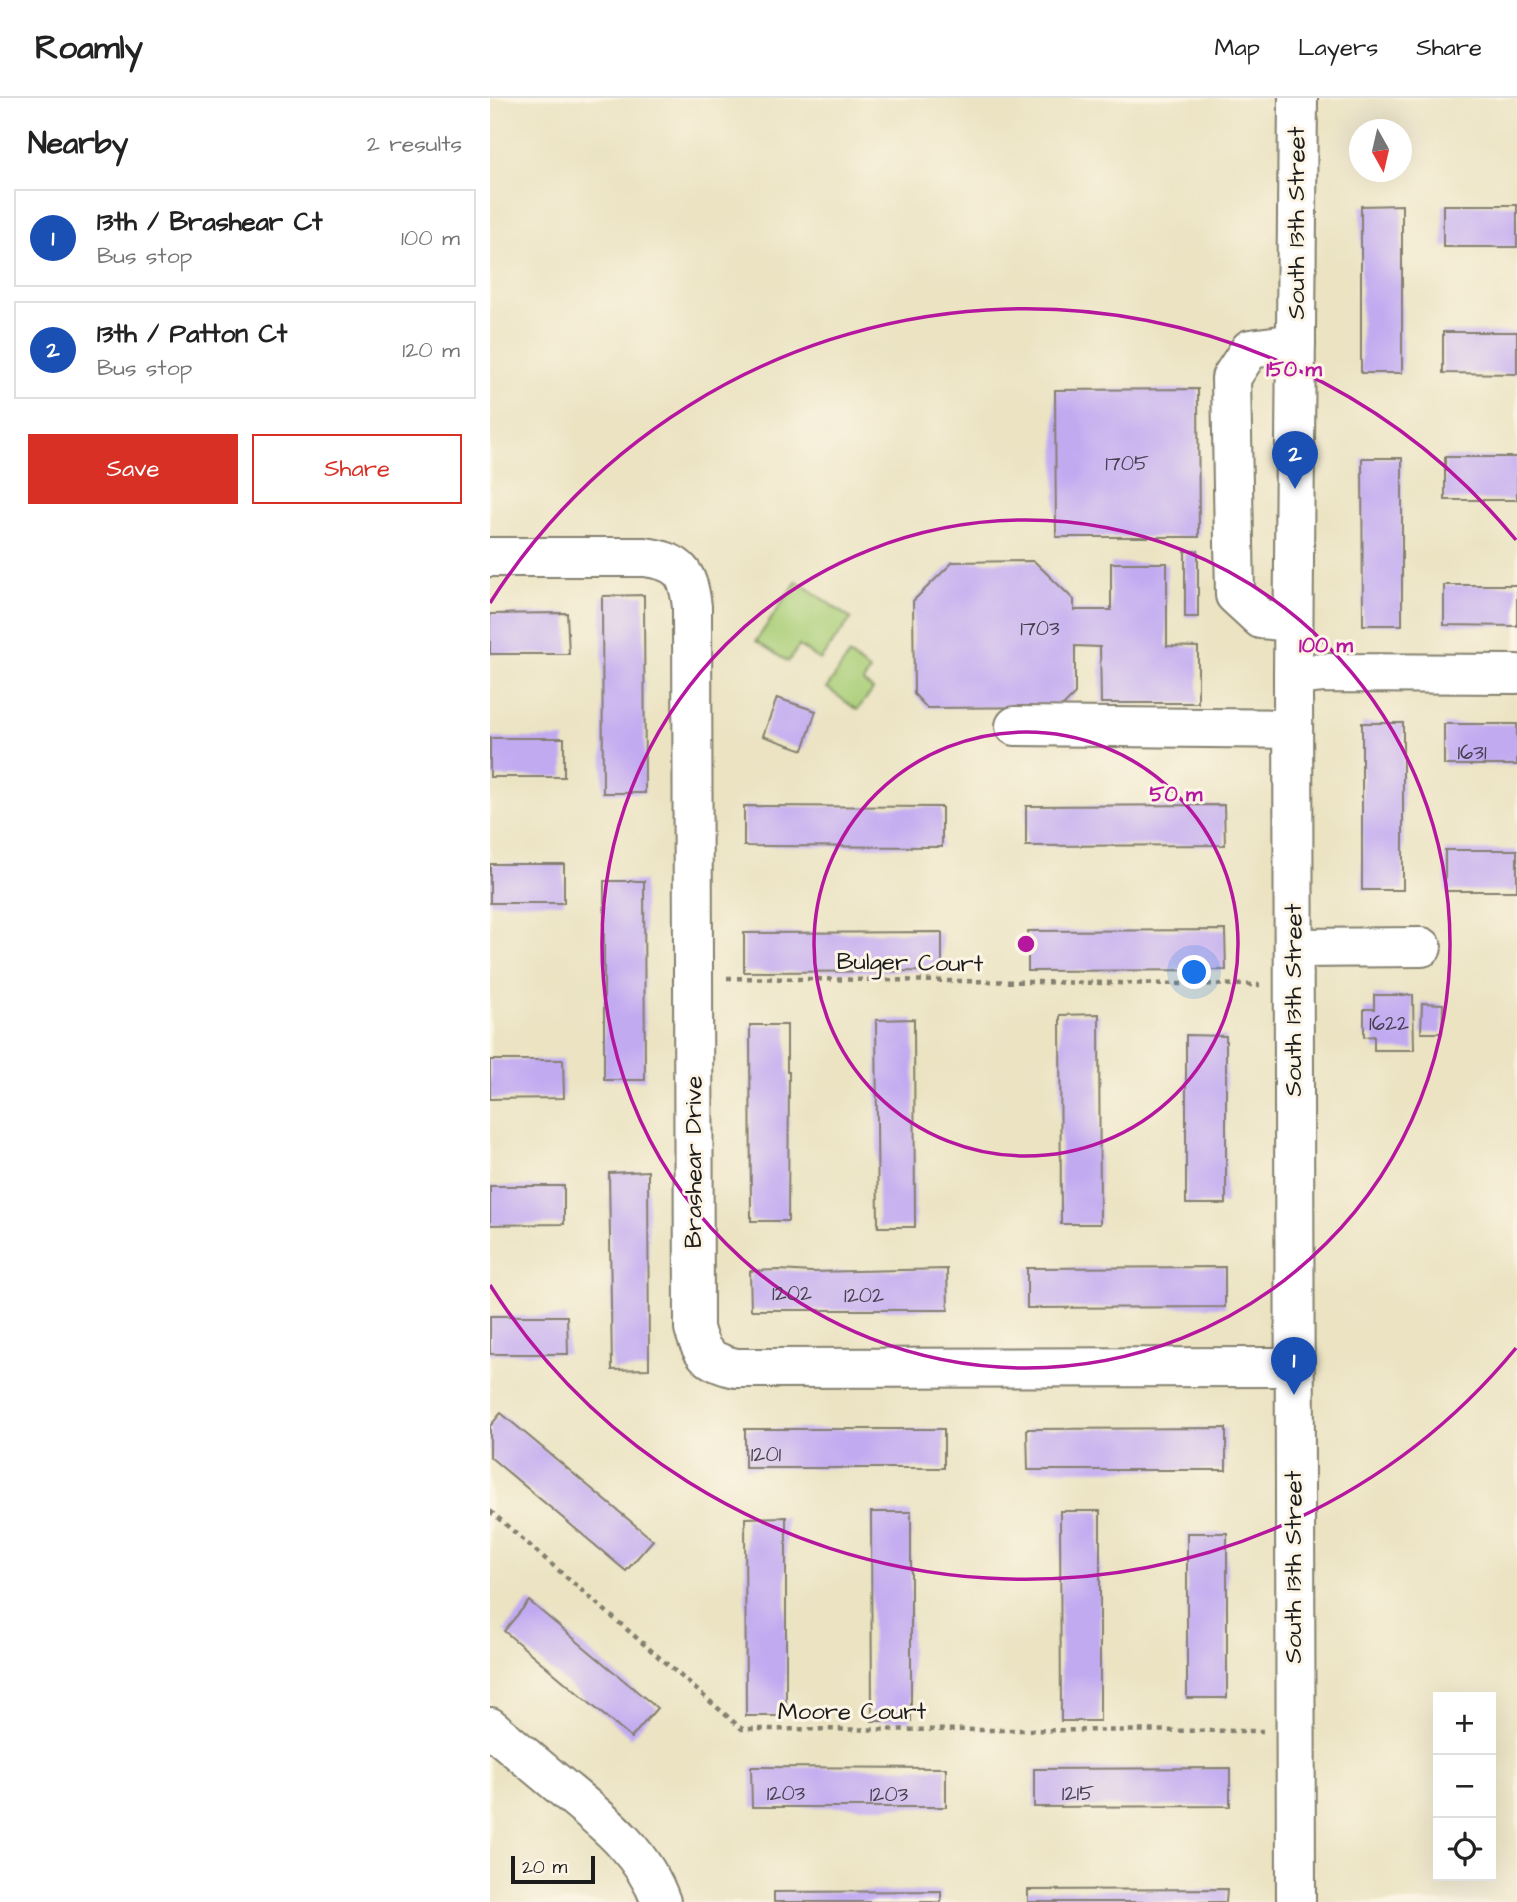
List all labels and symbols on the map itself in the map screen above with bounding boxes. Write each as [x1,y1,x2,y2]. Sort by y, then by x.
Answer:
north arrow [1349,119,1412,182]
street label: South 13th Street [1280,126,1314,319]
text: 150 m [1266,355,1322,384]
pin: 2 [1272,431,1318,489]
house number: 1705 [1105,449,1149,478]
house number: 1703 [1020,614,1060,643]
text: 100 m [1299,631,1354,660]
house number: 1631 [1457,738,1487,767]
text: 50 m [1150,780,1203,809]
street label: South 13th Street [1277,903,1311,1096]
centre of rings [1014,932,1038,956]
street label: Bulger Court [836,945,984,982]
your location [1177,955,1211,989]
house number: 1622 [1369,1009,1409,1038]
street label: Brashear Drive [677,1076,711,1248]
house number: 1202 [772,1279,812,1308]
house number: 1202 [844,1281,884,1310]
pin: 1 [1271,1337,1317,1395]
house number: 1201 [751,1440,782,1469]
street label: South 13th Street [1277,1470,1311,1663]
street label: Moore Court [778,1695,926,1729]
house number: 1203 [767,1779,806,1808]
house number: 1215 [1062,1779,1094,1808]
house number: 1203 [870,1780,909,1809]
scale bar [511,1853,595,1885]

